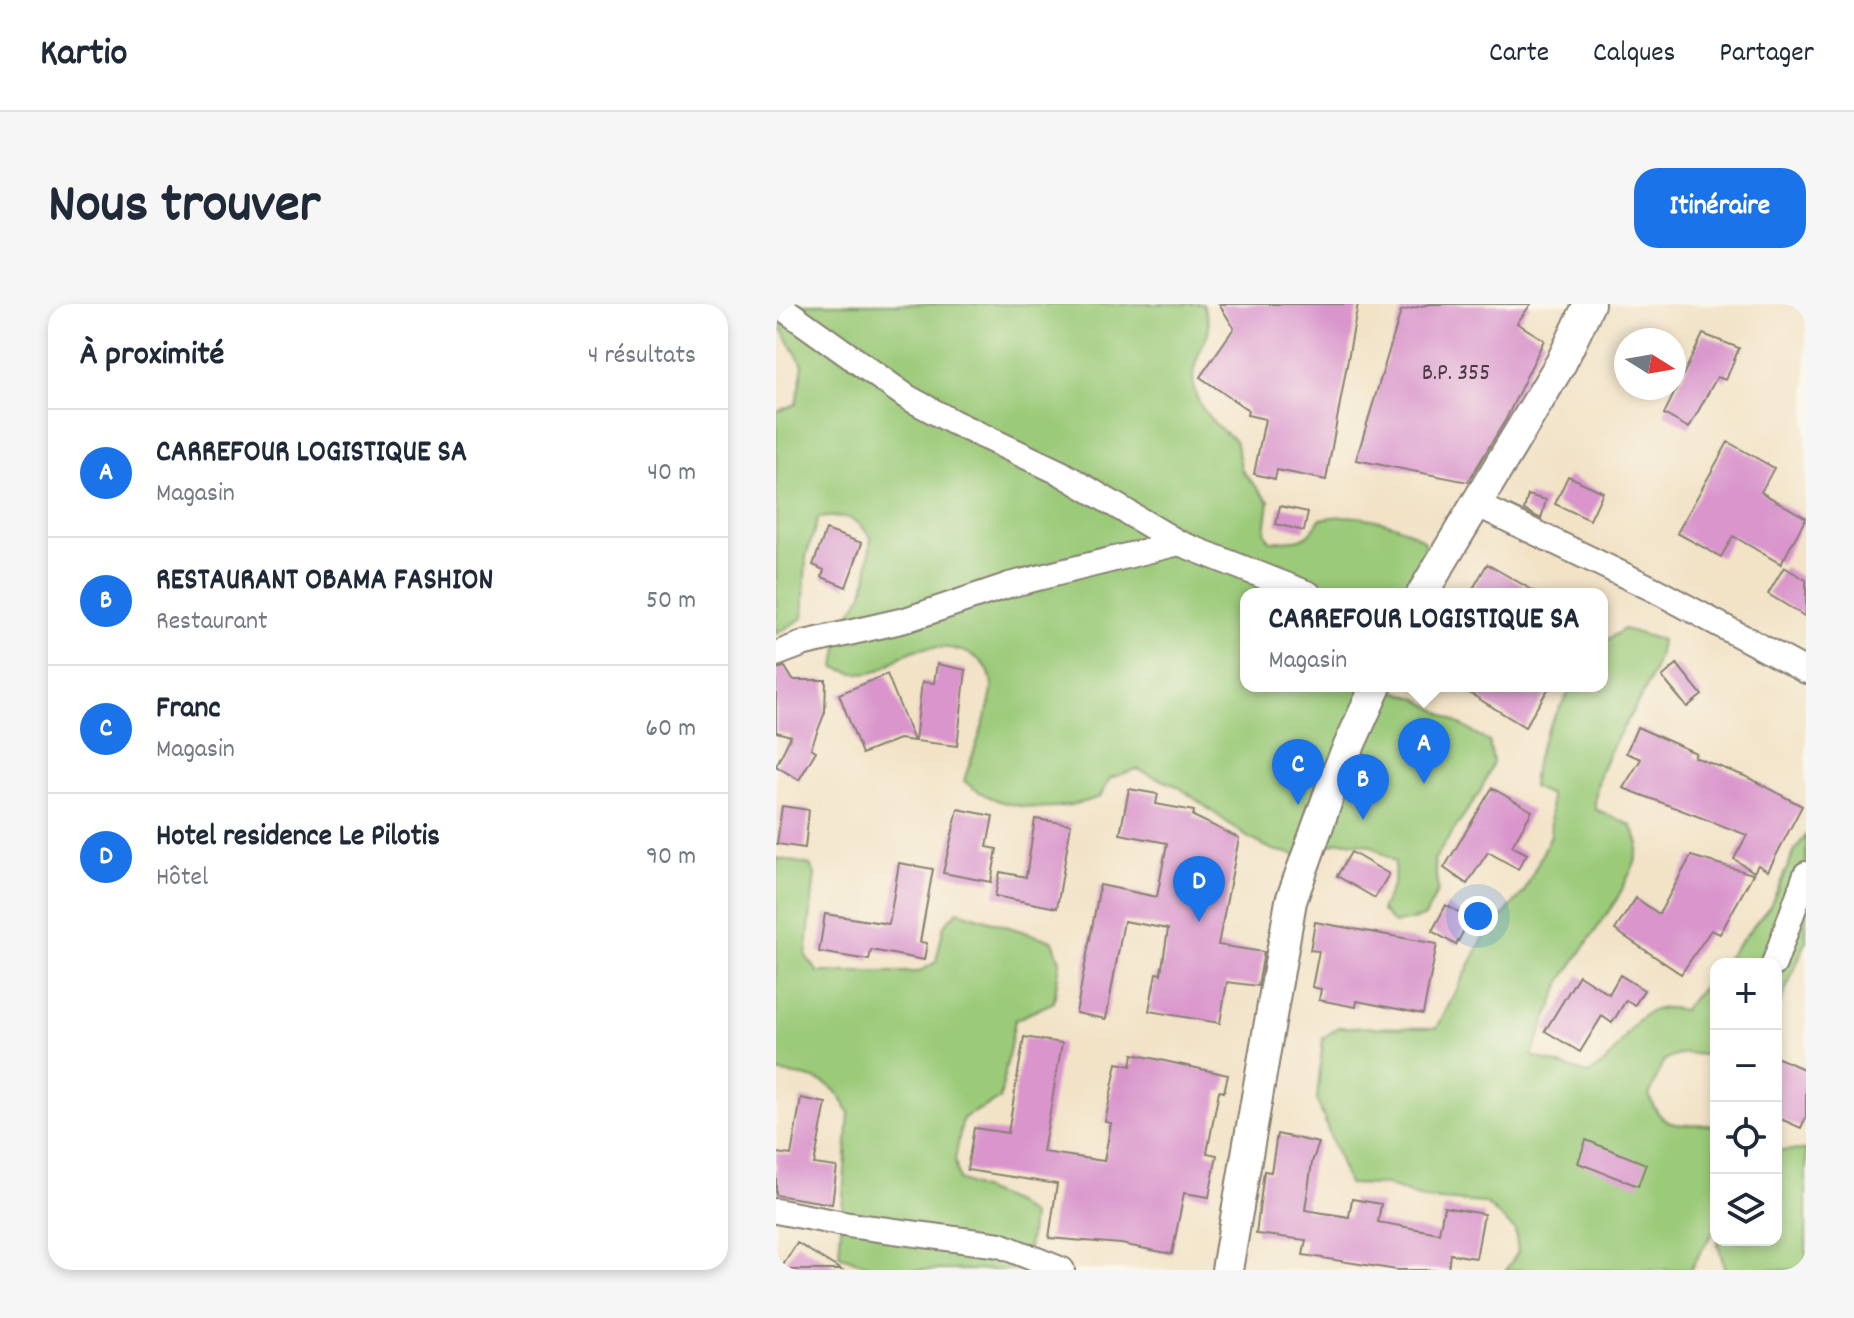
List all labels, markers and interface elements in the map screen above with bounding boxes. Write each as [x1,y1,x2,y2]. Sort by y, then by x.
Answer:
text: Kartio [40,28,127,83]
text: Carte [1489,35,1549,75]
text: Calques [1593,35,1675,75]
text: Partager [1719,35,1814,75]
text: Nous trouver [48,168,320,248]
button: Itinéraire [1634,168,1806,248]
north arrow [1614,328,1686,400]
text: À proximité [80,332,224,381]
text: 4 résultats [588,338,696,375]
house number: B.P. 355 [1422,357,1490,391]
text: CARREFOUR LOGISTIQUE SA [156,433,467,476]
text: A [99,455,113,492]
text: 40 m [647,455,696,492]
text: Magasin [156,476,235,513]
text: RESTAURANT OBAMA FASHION [156,561,493,604]
text: B [100,583,112,620]
text: 50 m [646,583,696,620]
popup [1240,588,1608,692]
text: CARREFOUR LOGISTIQUE SA [1268,600,1580,643]
text: Restaurant [156,604,268,641]
text: Magasin [1268,643,1347,680]
text: Franc [156,689,221,732]
text: C [100,711,112,748]
text: 60 m [645,711,696,748]
pin: A [1398,718,1450,784]
text: Magasin [156,732,235,769]
pin: C [1272,739,1324,805]
pin: B [1337,754,1389,820]
text: Hotel residence Le Pilotis [156,817,440,860]
text: D [99,839,113,876]
text: 90 m [646,839,696,876]
pin: D [1173,856,1225,922]
text: Hôtel [156,860,208,897]
your location [1458,896,1498,936]
map controls [1710,958,1782,1246]
button: + [1710,958,1782,1030]
button: − [1710,1030,1782,1102]
button: locate [1710,1102,1782,1174]
button: layers [1710,1174,1782,1246]

